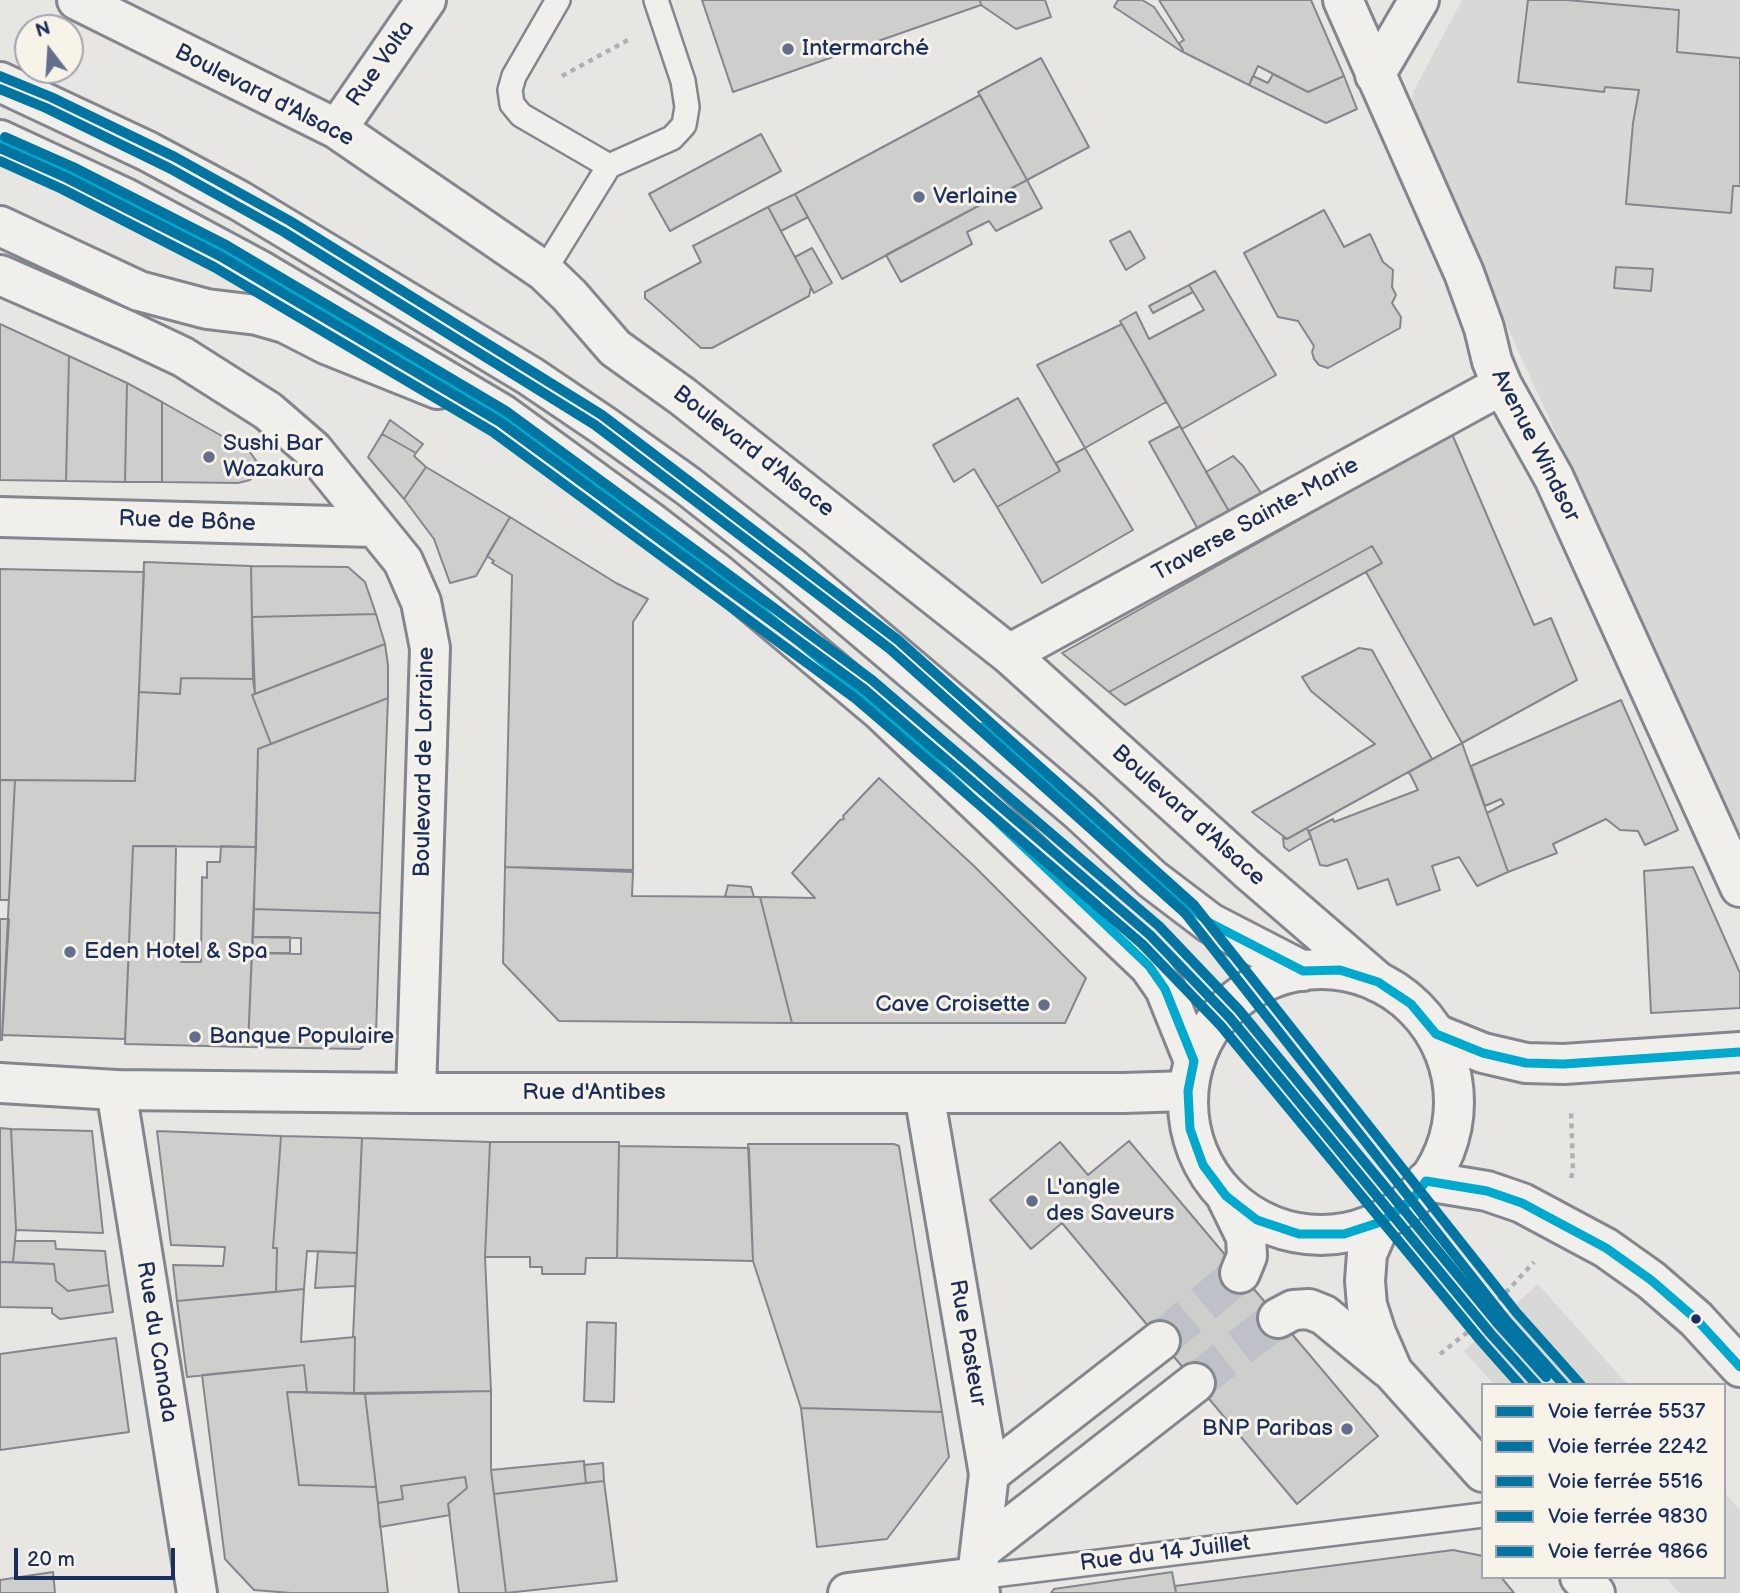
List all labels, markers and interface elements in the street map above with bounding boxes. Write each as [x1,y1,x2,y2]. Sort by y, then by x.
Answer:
north arrow [14,14,84,84]
street label: Rue Volta [341,16,421,112]
text: N [33,17,53,43]
place label: Intermarché [802,35,929,63]
street label: Boulevard d'Alsace [170,39,358,153]
marker: Intermarché [780,41,796,57]
place label: Verlaine [933,183,1017,211]
marker: Verlaine [911,189,927,205]
street label: Avenue Windsor [1485,365,1585,527]
street label: Boulevard d'Alsace [667,380,839,524]
place label: Sushi Bar Wazakura [223,430,324,484]
marker: Sushi Bar Wazakura [201,449,217,465]
street label: Traverse Sainte-Marie [1148,452,1364,588]
street label: Rue de Bône [118,506,256,538]
street label: Boulevard de Lorraine [409,646,441,878]
street label: Boulevard d'Alsace [1105,740,1271,892]
place label: Eden Hotel & Spa [84,938,268,966]
marker: Eden Hotel & Spa [62,944,78,960]
place label: Cave Croisette [875,991,1030,1019]
marker: Cave Croisette [1036,997,1052,1013]
place label: Banque Populaire [209,1023,394,1051]
marker: Banque Populaire [187,1029,203,1045]
street label: Rue d'Antibes [522,1079,666,1107]
place label: L'angle des Saveurs [1046,1174,1174,1228]
marker: L'angle des Saveurs [1024,1193,1040,1209]
street label: Rue du Canada [130,1259,182,1425]
street label: Rue Pasteur [942,1278,992,1408]
unlabelled marker [1689,1312,1703,1326]
legend [1481,1383,1726,1579]
text: Voie ferrée 5537 [1548,1399,1705,1424]
place label: BNP Paribas [1202,1415,1333,1443]
marker: BNP Paribas [1339,1421,1355,1437]
text: Voie ferrée 2242 [1548,1434,1708,1459]
text: Voie ferrée 5516 [1548,1469,1703,1494]
text: Voie ferrée 9830 [1548,1504,1708,1529]
street label: Rue du 14 Juillet [1078,1530,1252,1578]
scale bar [18,1534,178,1578]
text: Voie ferrée 9866 [1548,1539,1708,1564]
text: 20 m [27,1547,75,1572]

